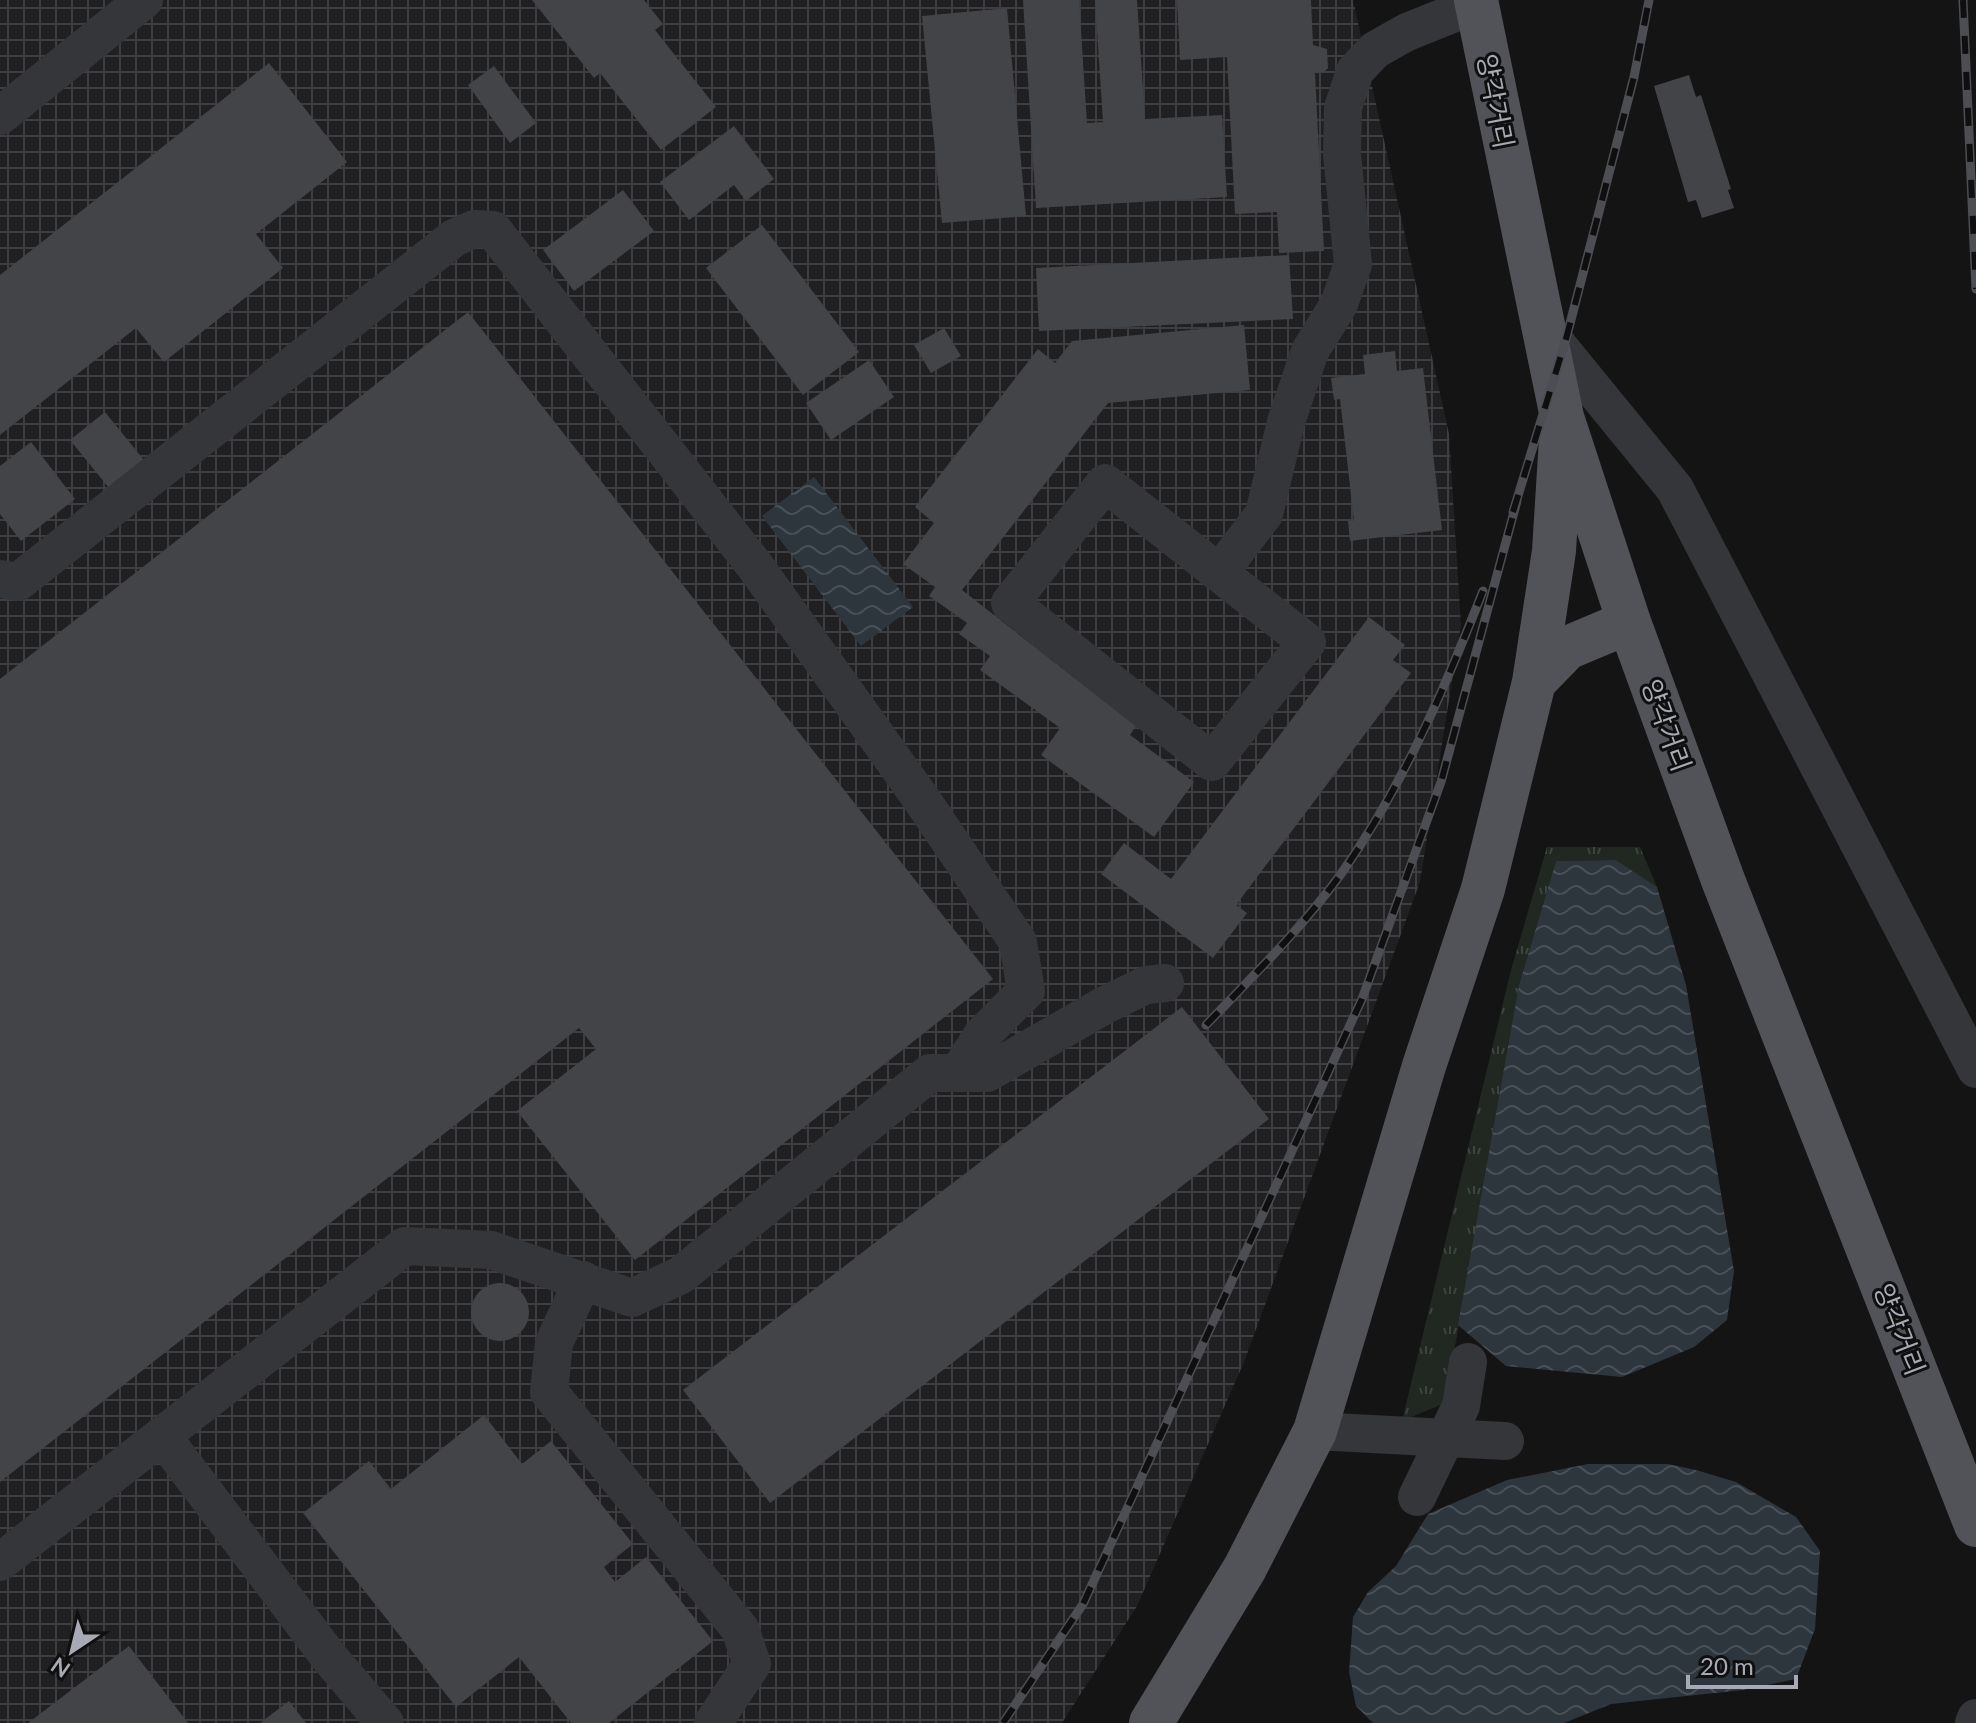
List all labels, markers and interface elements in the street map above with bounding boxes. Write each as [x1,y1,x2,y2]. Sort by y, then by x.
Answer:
street label: 양각거리 [1471,51,1521,151]
street label: 양각거리 [1636,675,1698,775]
street label: 양각거리 [1868,1279,1932,1379]
north arrow [32,1611,112,1691]
scale bar [1688,1639,1796,1689]
text: 20 m [1700,1651,1754,1680]
text: N [46,1652,75,1684]

